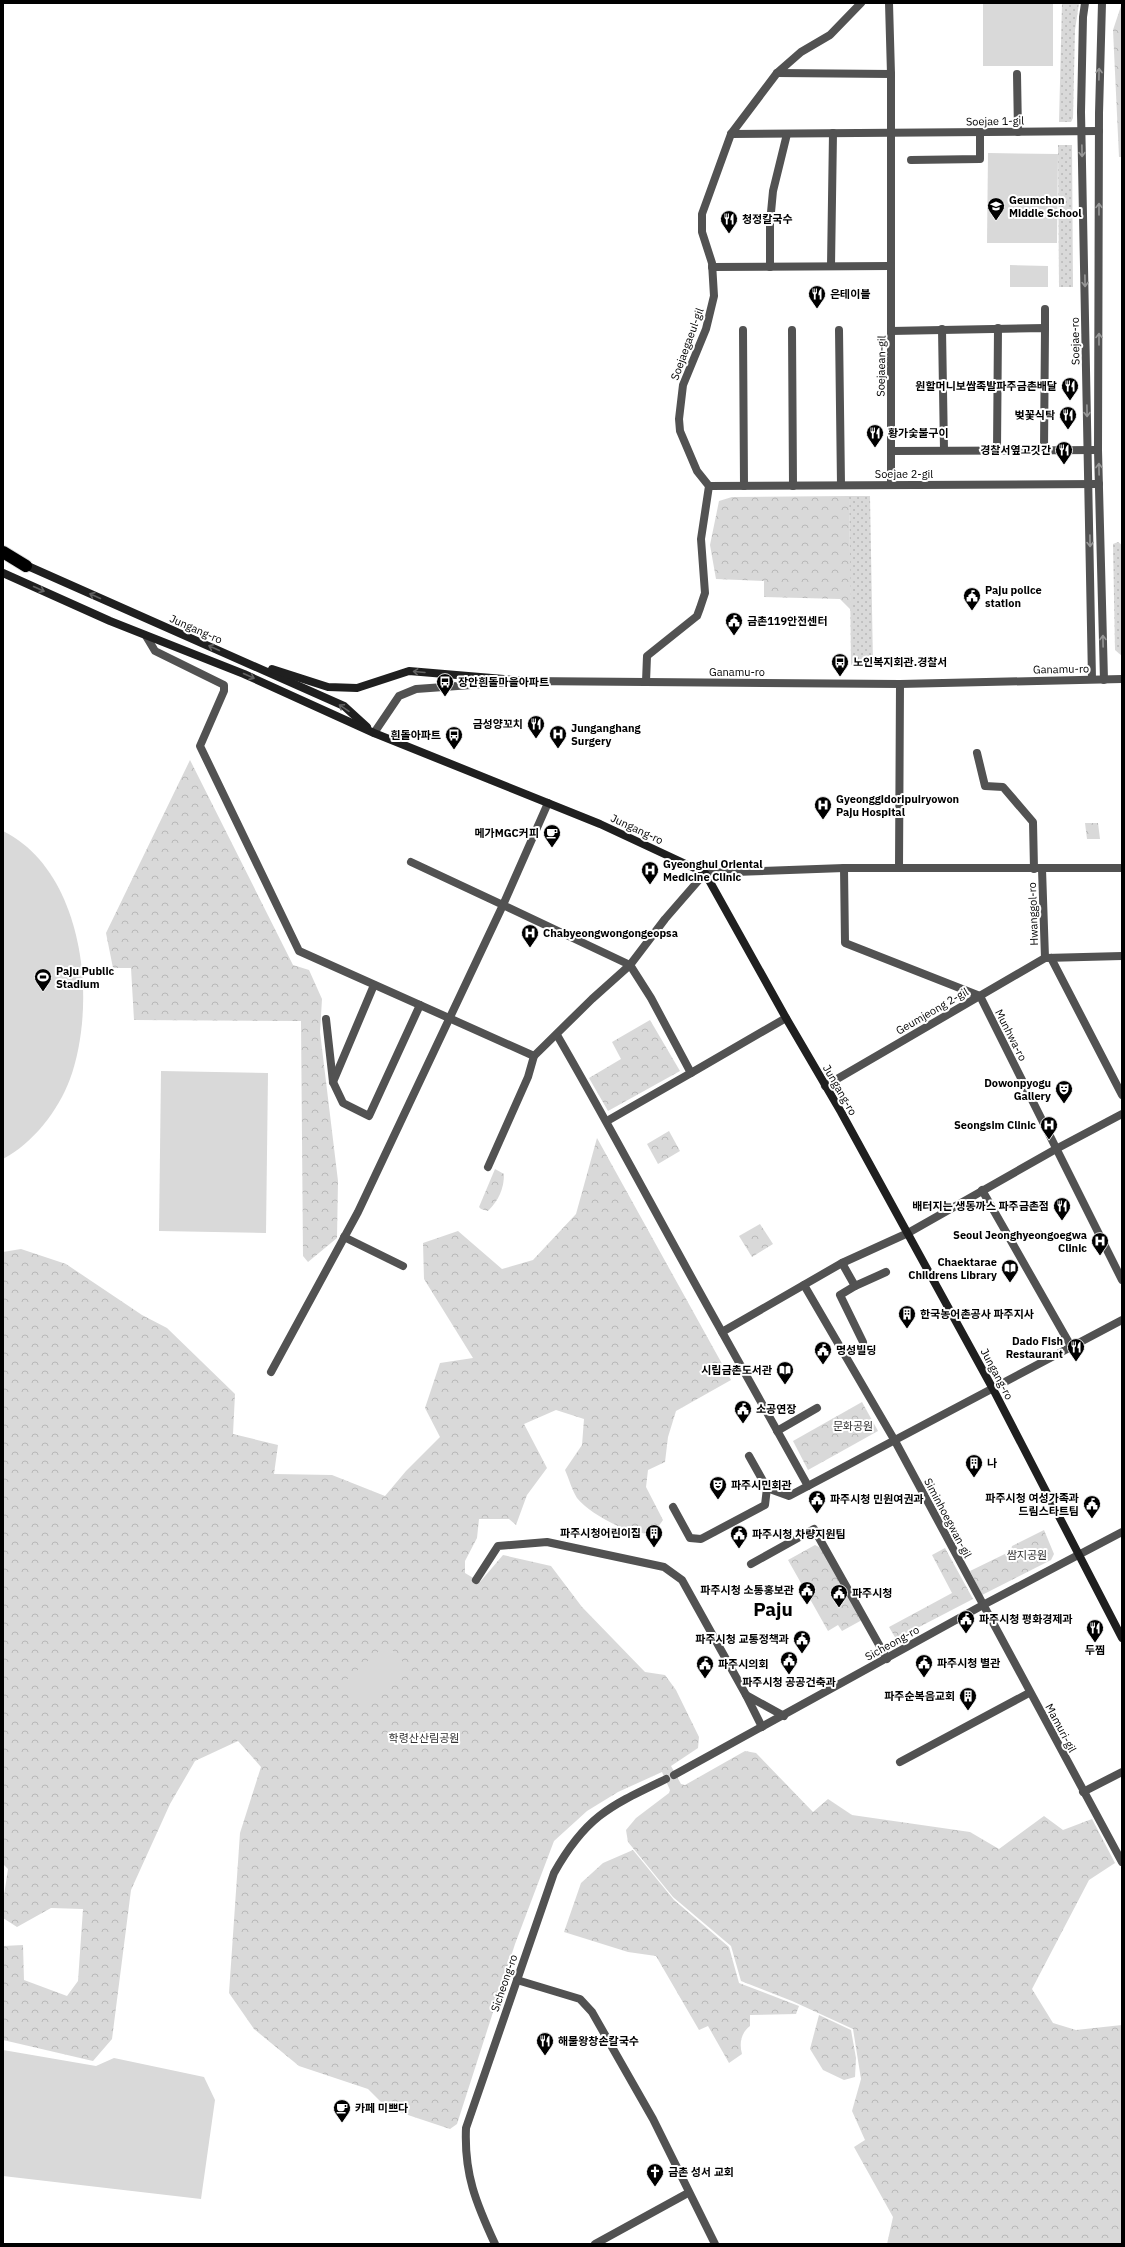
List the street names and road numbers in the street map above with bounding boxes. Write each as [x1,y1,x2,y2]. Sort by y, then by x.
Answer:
street label: Soejae 1-gil [966,113,1024,129]
street label: Soejaegaeul-gil [667,306,707,382]
street label: Soejae-ro [1068,317,1082,365]
street label: Soejaean-gil [873,335,889,397]
street label: Soejae 2-gil [875,467,933,481]
street label: Jungang-ro [167,611,225,647]
street label: Ganamu-ro [1033,662,1089,676]
street label: Ganamu-ro [709,665,765,679]
street label: Jungang-ro [609,811,665,847]
street label: Hwanggol-ro [1025,882,1041,946]
street label: Geumjeong 2-gil [893,985,971,1037]
street label: Munhwa-ro [992,1007,1030,1063]
street label: Jungang-ro [820,1062,860,1118]
street label: Jungang-ro [978,1346,1016,1402]
street label: Siminhoegwan-gil [921,1476,975,1560]
street label: Sicheong-ro [862,1622,922,1664]
street label: Mamuri-gil [1042,1701,1080,1755]
street label: Sicheong-ro [488,1952,520,2014]

